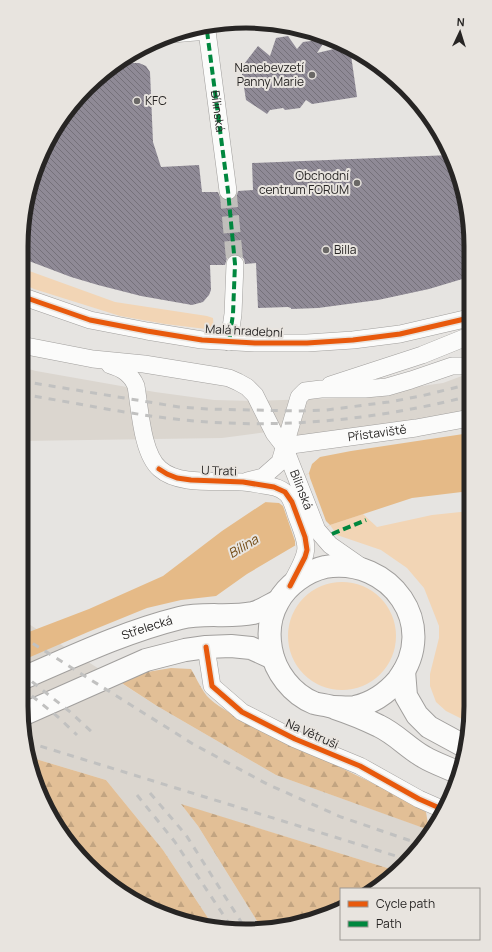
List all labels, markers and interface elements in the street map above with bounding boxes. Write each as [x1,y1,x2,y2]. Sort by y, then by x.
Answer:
north arrow [440,12,480,52]
text: N [456,14,465,29]
place label: Nanebevzetí Panny Marie [235,59,304,90]
marker: Nanebevzetí Panny Marie [307,70,317,80]
street label: Bílinská [207,89,229,133]
place label: KFC [145,92,167,109]
marker: KFC [132,96,142,106]
place label: Obchodní centrum FORUM [259,167,349,198]
marker: Obchodní centrum FORUM [352,178,362,188]
place label: Billa [334,241,356,258]
marker: Billa [321,245,331,255]
street label: Malá hradební [205,320,283,341]
street label: Přístaviště [347,420,407,445]
street label: U Trati [201,461,237,480]
street label: Bílinská [286,467,317,512]
water label: Bílina [225,530,262,562]
street label: Střelecká [119,611,174,644]
street label: Na Větruši [283,714,341,753]
legend [340,888,480,940]
text: Cycle path [376,895,435,912]
text: Path [376,915,402,932]

